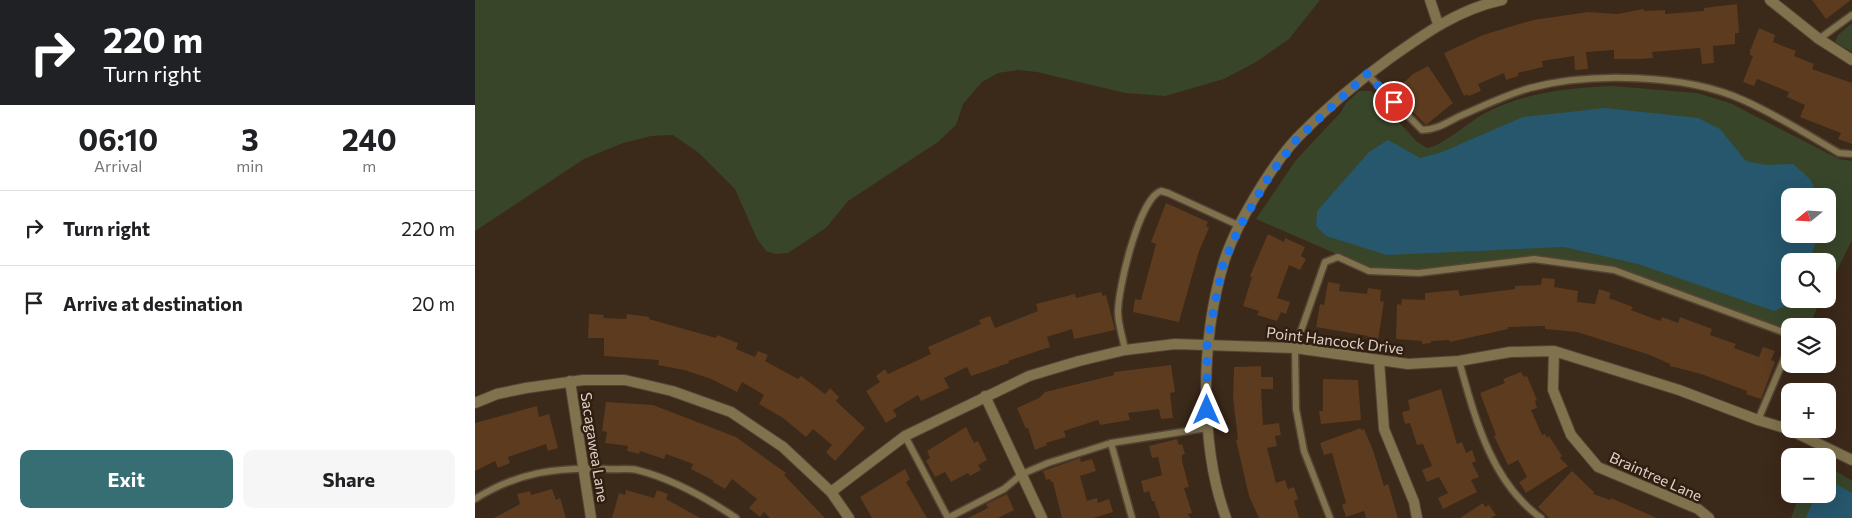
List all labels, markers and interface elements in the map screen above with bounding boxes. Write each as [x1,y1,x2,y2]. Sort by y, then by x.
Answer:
text: 220 m [103,17,203,60]
icon: right [20,20,85,85]
text: Turn right [103,60,201,87]
pin [1373,81,1415,123]
icon: arrive [1380,88,1408,116]
text: 06:10 [78,120,158,157]
text: 3 [241,120,259,157]
text: 240 [342,120,397,157]
text: Arrival [94,156,142,175]
text: min [236,156,264,175]
text: m [362,156,376,175]
north arrow [1781,188,1836,242]
map controls [1781,188,1836,503]
icon: right [20,214,48,242]
text: Turn right [63,217,150,240]
text: 220 m [401,217,455,240]
button: search [1781,253,1836,308]
icon: arrive [20,289,48,317]
text: Arrive at destination [63,292,243,315]
text: 20 m [412,292,455,315]
button: layers [1781,318,1836,373]
street label: Point Hancock Drive [1265,323,1405,357]
position arrow [1180,383,1232,435]
button: + [1781,383,1836,438]
street label: Sacagawea Lane [577,391,613,503]
street label: Braintree Lane [1607,448,1705,504]
button: − [1781,448,1836,503]
button: Exit [20,450,233,508]
button: Share [243,450,455,508]

